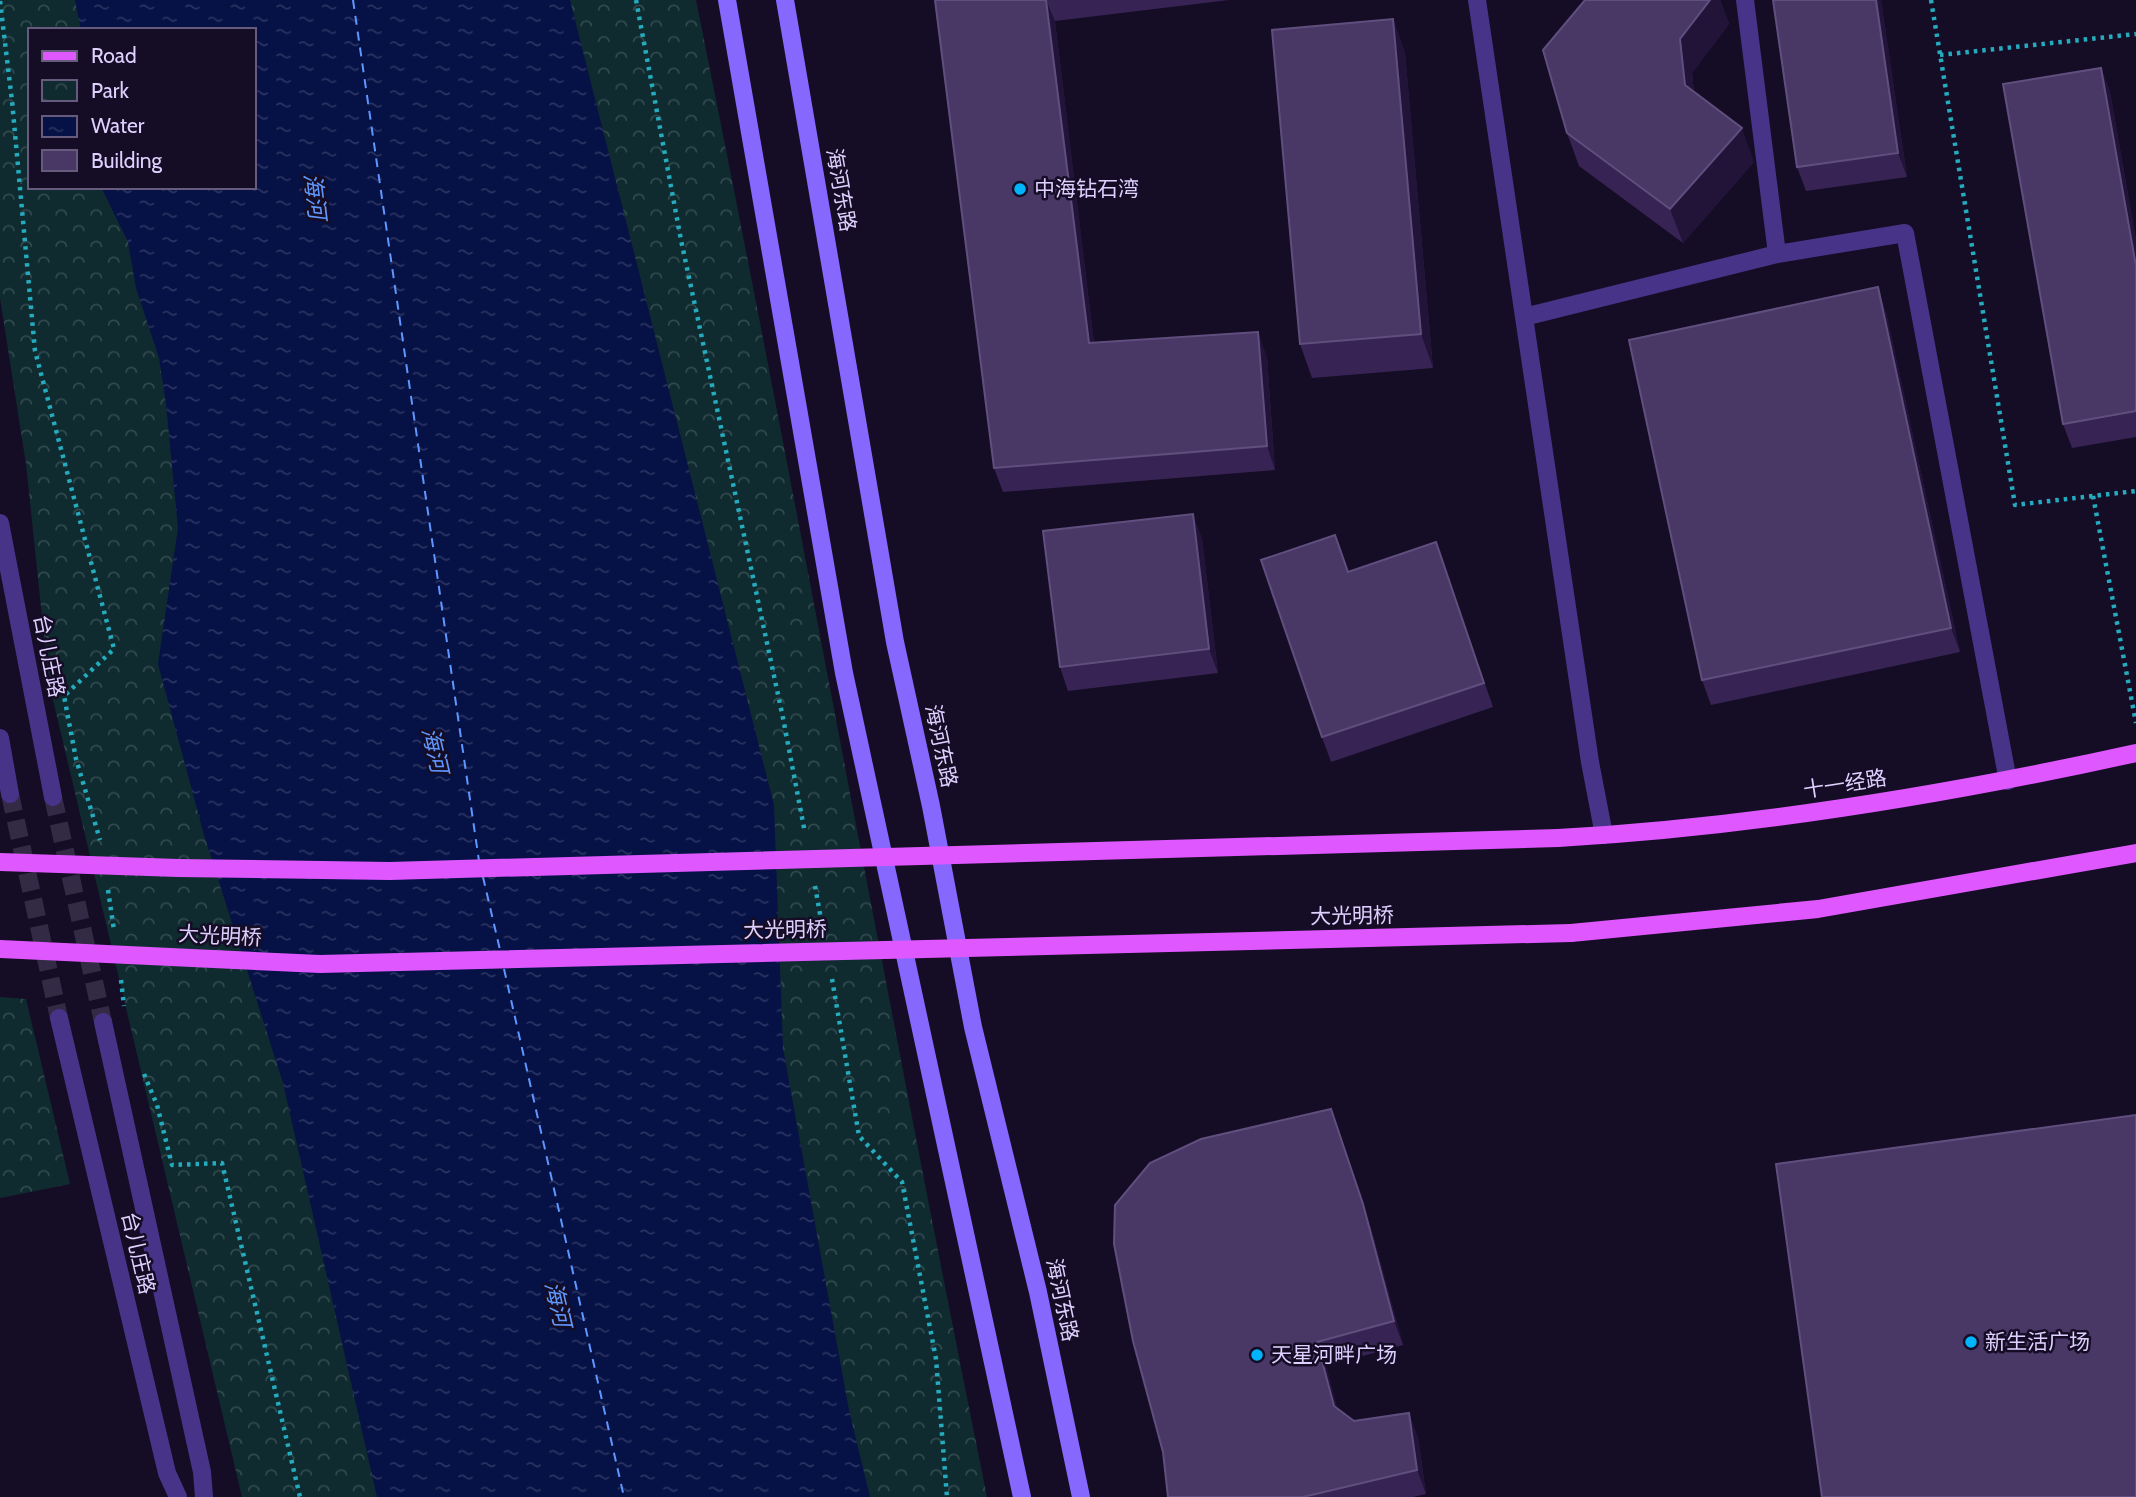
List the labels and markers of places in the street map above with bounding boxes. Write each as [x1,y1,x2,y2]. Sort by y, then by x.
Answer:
place label: 中海钻石湾 [1034,176,1139,201]
marker: 中海钻石湾 [1012,181,1028,197]
place label: 新生活广场 [1985,1329,2090,1354]
marker: 新生活广场 [1963,1334,1979,1350]
place label: 天星河畔广场 [1271,1342,1397,1367]
marker: 天星河畔广场 [1249,1347,1265,1363]

